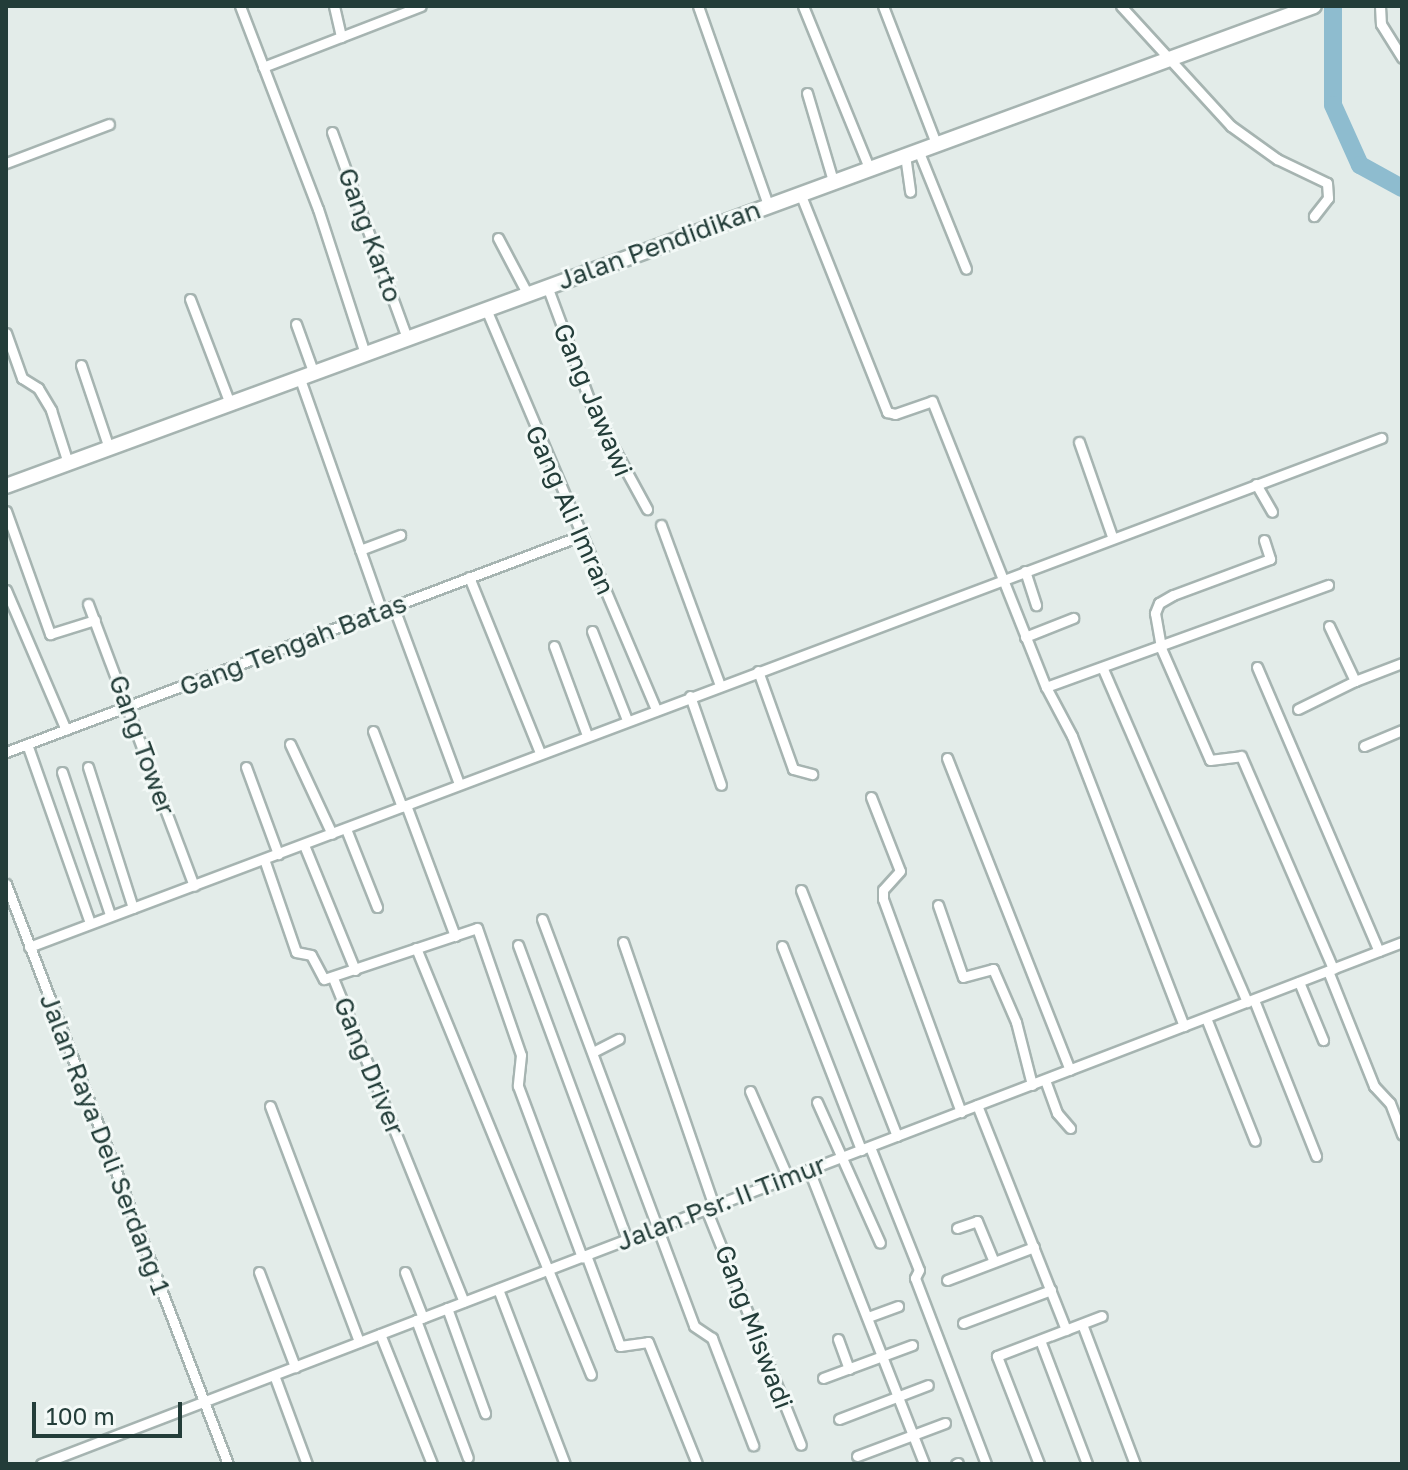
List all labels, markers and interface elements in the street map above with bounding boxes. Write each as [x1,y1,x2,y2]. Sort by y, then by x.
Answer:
street label: Gang Karto [331,164,409,306]
street label: Jalan Pendidikan [553,194,765,296]
street label: Gang Jawawi [547,319,639,481]
street label: Gang Ali Imran [519,421,621,599]
street label: Gang Tengah Batas [175,587,411,703]
street label: Gang Tower [102,671,182,819]
street label: Jalan Raya Deli Serdang 1 [33,989,177,1299]
street label: Gang Driver [327,992,411,1140]
street label: Jalan Psr. II Timur [612,1149,830,1257]
street label: Gang Miswadi [708,1241,800,1413]
scale bar [36,1386,186,1436]
text: 100 m [46,1401,115,1430]

